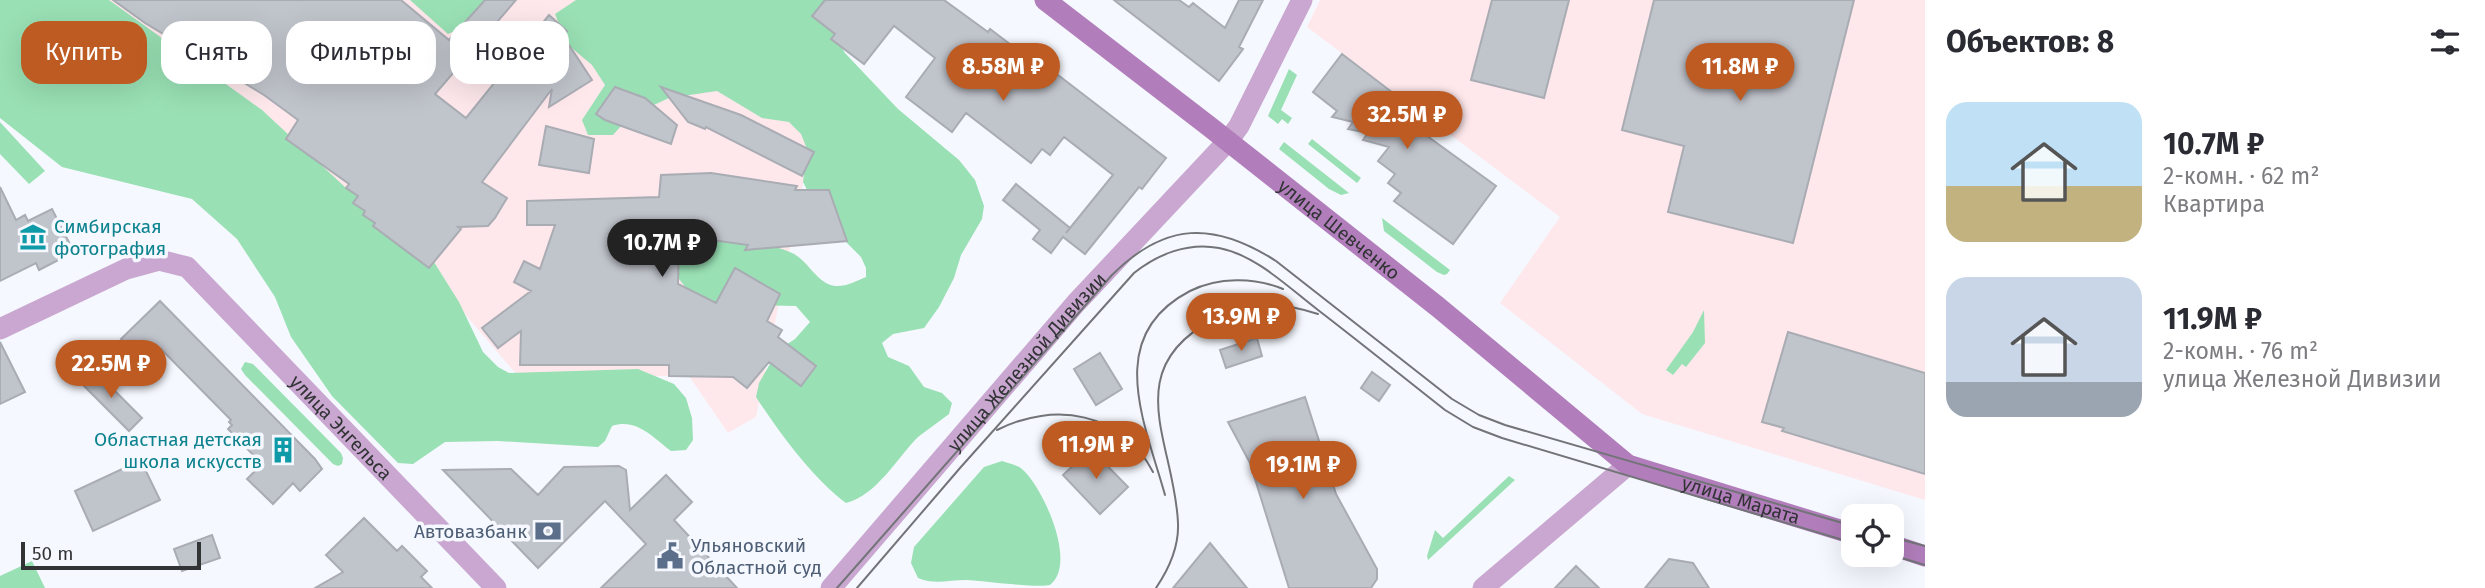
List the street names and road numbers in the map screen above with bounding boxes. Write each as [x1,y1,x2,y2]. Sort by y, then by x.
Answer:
street label: улица Шевченко [1273,174,1405,285]
street label: улица Железной Дивизии [943,268,1111,456]
street label: улица Энгельса [285,370,397,485]
street label: улица Марата [1679,471,1803,529]

